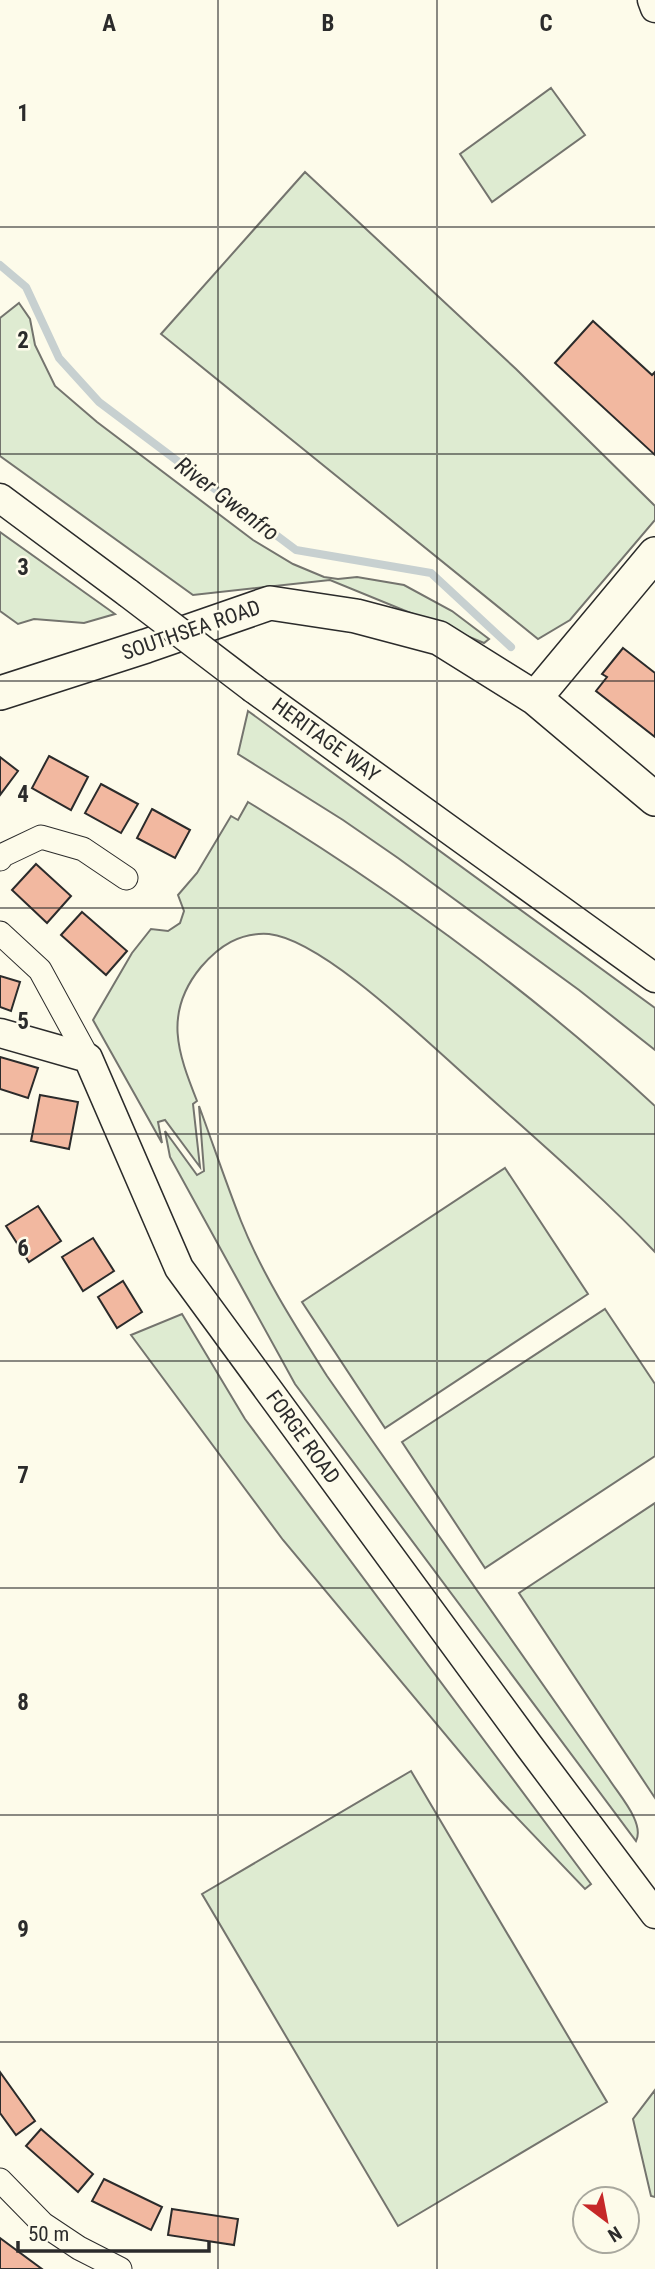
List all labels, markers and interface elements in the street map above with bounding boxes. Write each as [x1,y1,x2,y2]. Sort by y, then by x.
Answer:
text: A [102,10,116,37]
text: B [322,10,334,37]
text: C [539,10,553,37]
text: 1 [17,100,29,127]
text: 2 [17,327,29,354]
water label: River Gwenfro [170,451,284,547]
text: 3 [17,554,29,581]
street label: SOUTHSEA ROAD [118,595,264,665]
street label: HERITAGE WAY [268,693,384,787]
text: 4 [17,781,29,808]
text: 5 [17,1008,29,1035]
text: 6 [17,1235,29,1262]
street label: FORGE ROAD [261,1386,345,1488]
text: 7 [17,1462,29,1489]
text: 8 [17,1689,29,1716]
text: 9 [17,1916,29,1943]
north arrow [571,2185,641,2255]
scale bar [18,2210,208,2254]
text: N [604,2221,626,2247]
text: 50 m [28,2222,69,2246]

